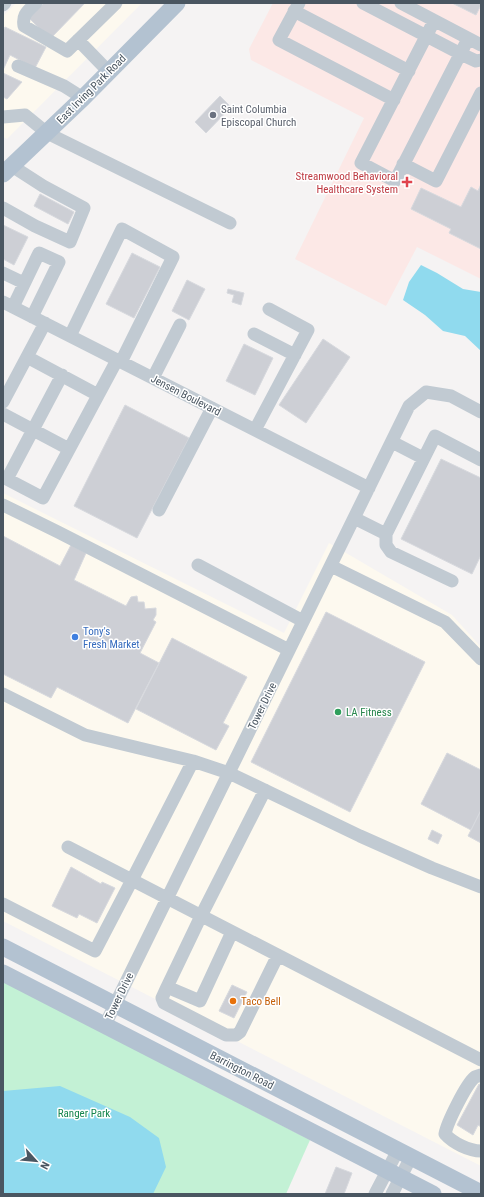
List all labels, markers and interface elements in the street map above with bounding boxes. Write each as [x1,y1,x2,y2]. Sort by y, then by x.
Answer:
street label: East Irving Park Road [54,52,129,127]
place label: Saint Columbia Episcopal Church [221,103,296,129]
marker: Saint Columbia Episcopal Church [208,110,218,120]
place label: Streamwood Behavioral Healthcare System [296,170,398,196]
marker: Streamwood Behavioral Healthcare System [401,176,413,188]
street label: Jensen Boulevard [149,372,223,419]
place label: Tony's Fresh Market [83,625,140,651]
marker: Tony's Fresh Market [70,632,80,642]
street label: Tower Drive [245,681,279,732]
place label: LA Fitness [346,706,392,719]
marker: LA Fitness [333,707,343,717]
street label: Tower Drive [102,971,136,1022]
place label: Taco Bell [241,995,281,1008]
marker: Taco Bell [228,996,238,1006]
street label: Barrington Road [208,1049,276,1092]
park label: Ranger Park [58,1107,110,1120]
north arrow [16,1141,56,1181]
text: N [37,1159,52,1171]

